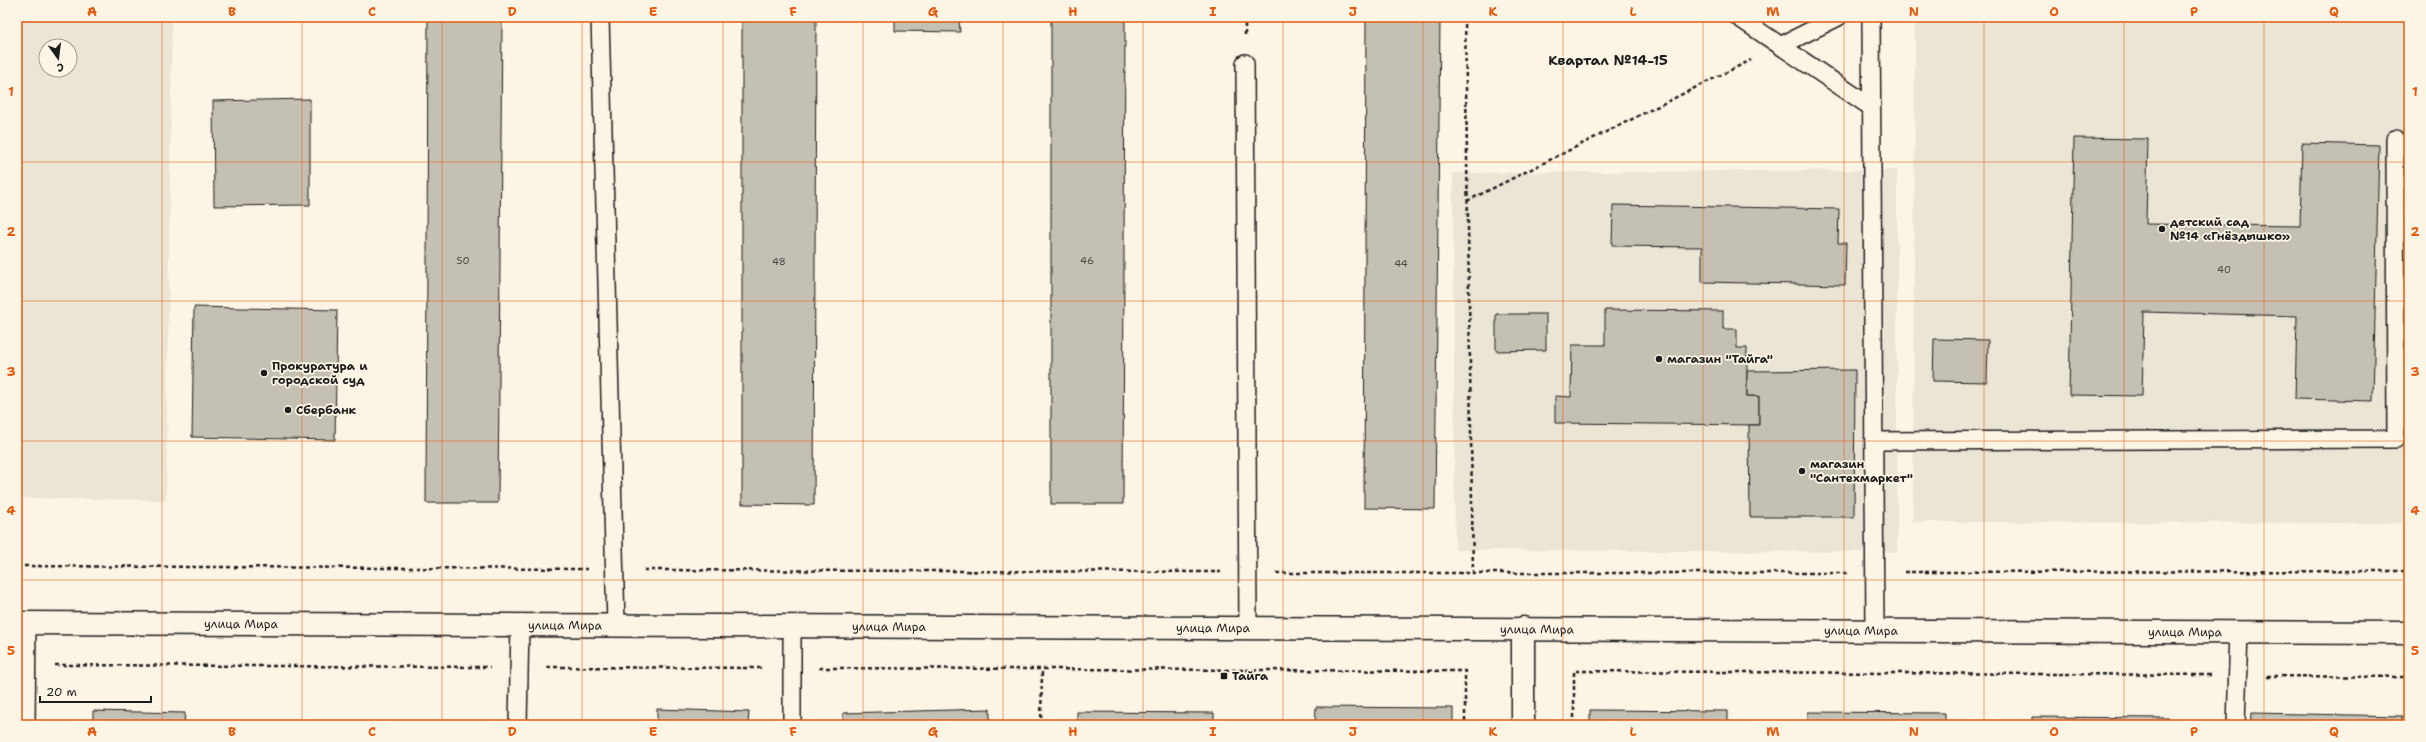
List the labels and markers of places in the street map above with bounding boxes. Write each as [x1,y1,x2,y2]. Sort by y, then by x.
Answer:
place label: детский сад №14 «Гнёздышко» [2170,214,2290,244]
marker: детский сад №14 «Гнёздышко» [2157,224,2167,234]
place label: магазин "Тайга" [1667,351,1773,367]
marker: магазин "Тайга" [1654,354,1664,364]
place label: Прокуратура и городской суд [272,358,368,388]
marker: Прокуратура и городской суд [259,368,269,378]
place label: Сбербанк [296,402,357,418]
marker: Сбербанк [283,405,293,415]
place label: магазин "Сантехмаркет" [1810,456,1913,486]
marker: магазин "Сантехмаркет" [1797,466,1807,476]
place label: Тайга [1232,668,1269,684]
marker: Тайга [1219,671,1229,681]

